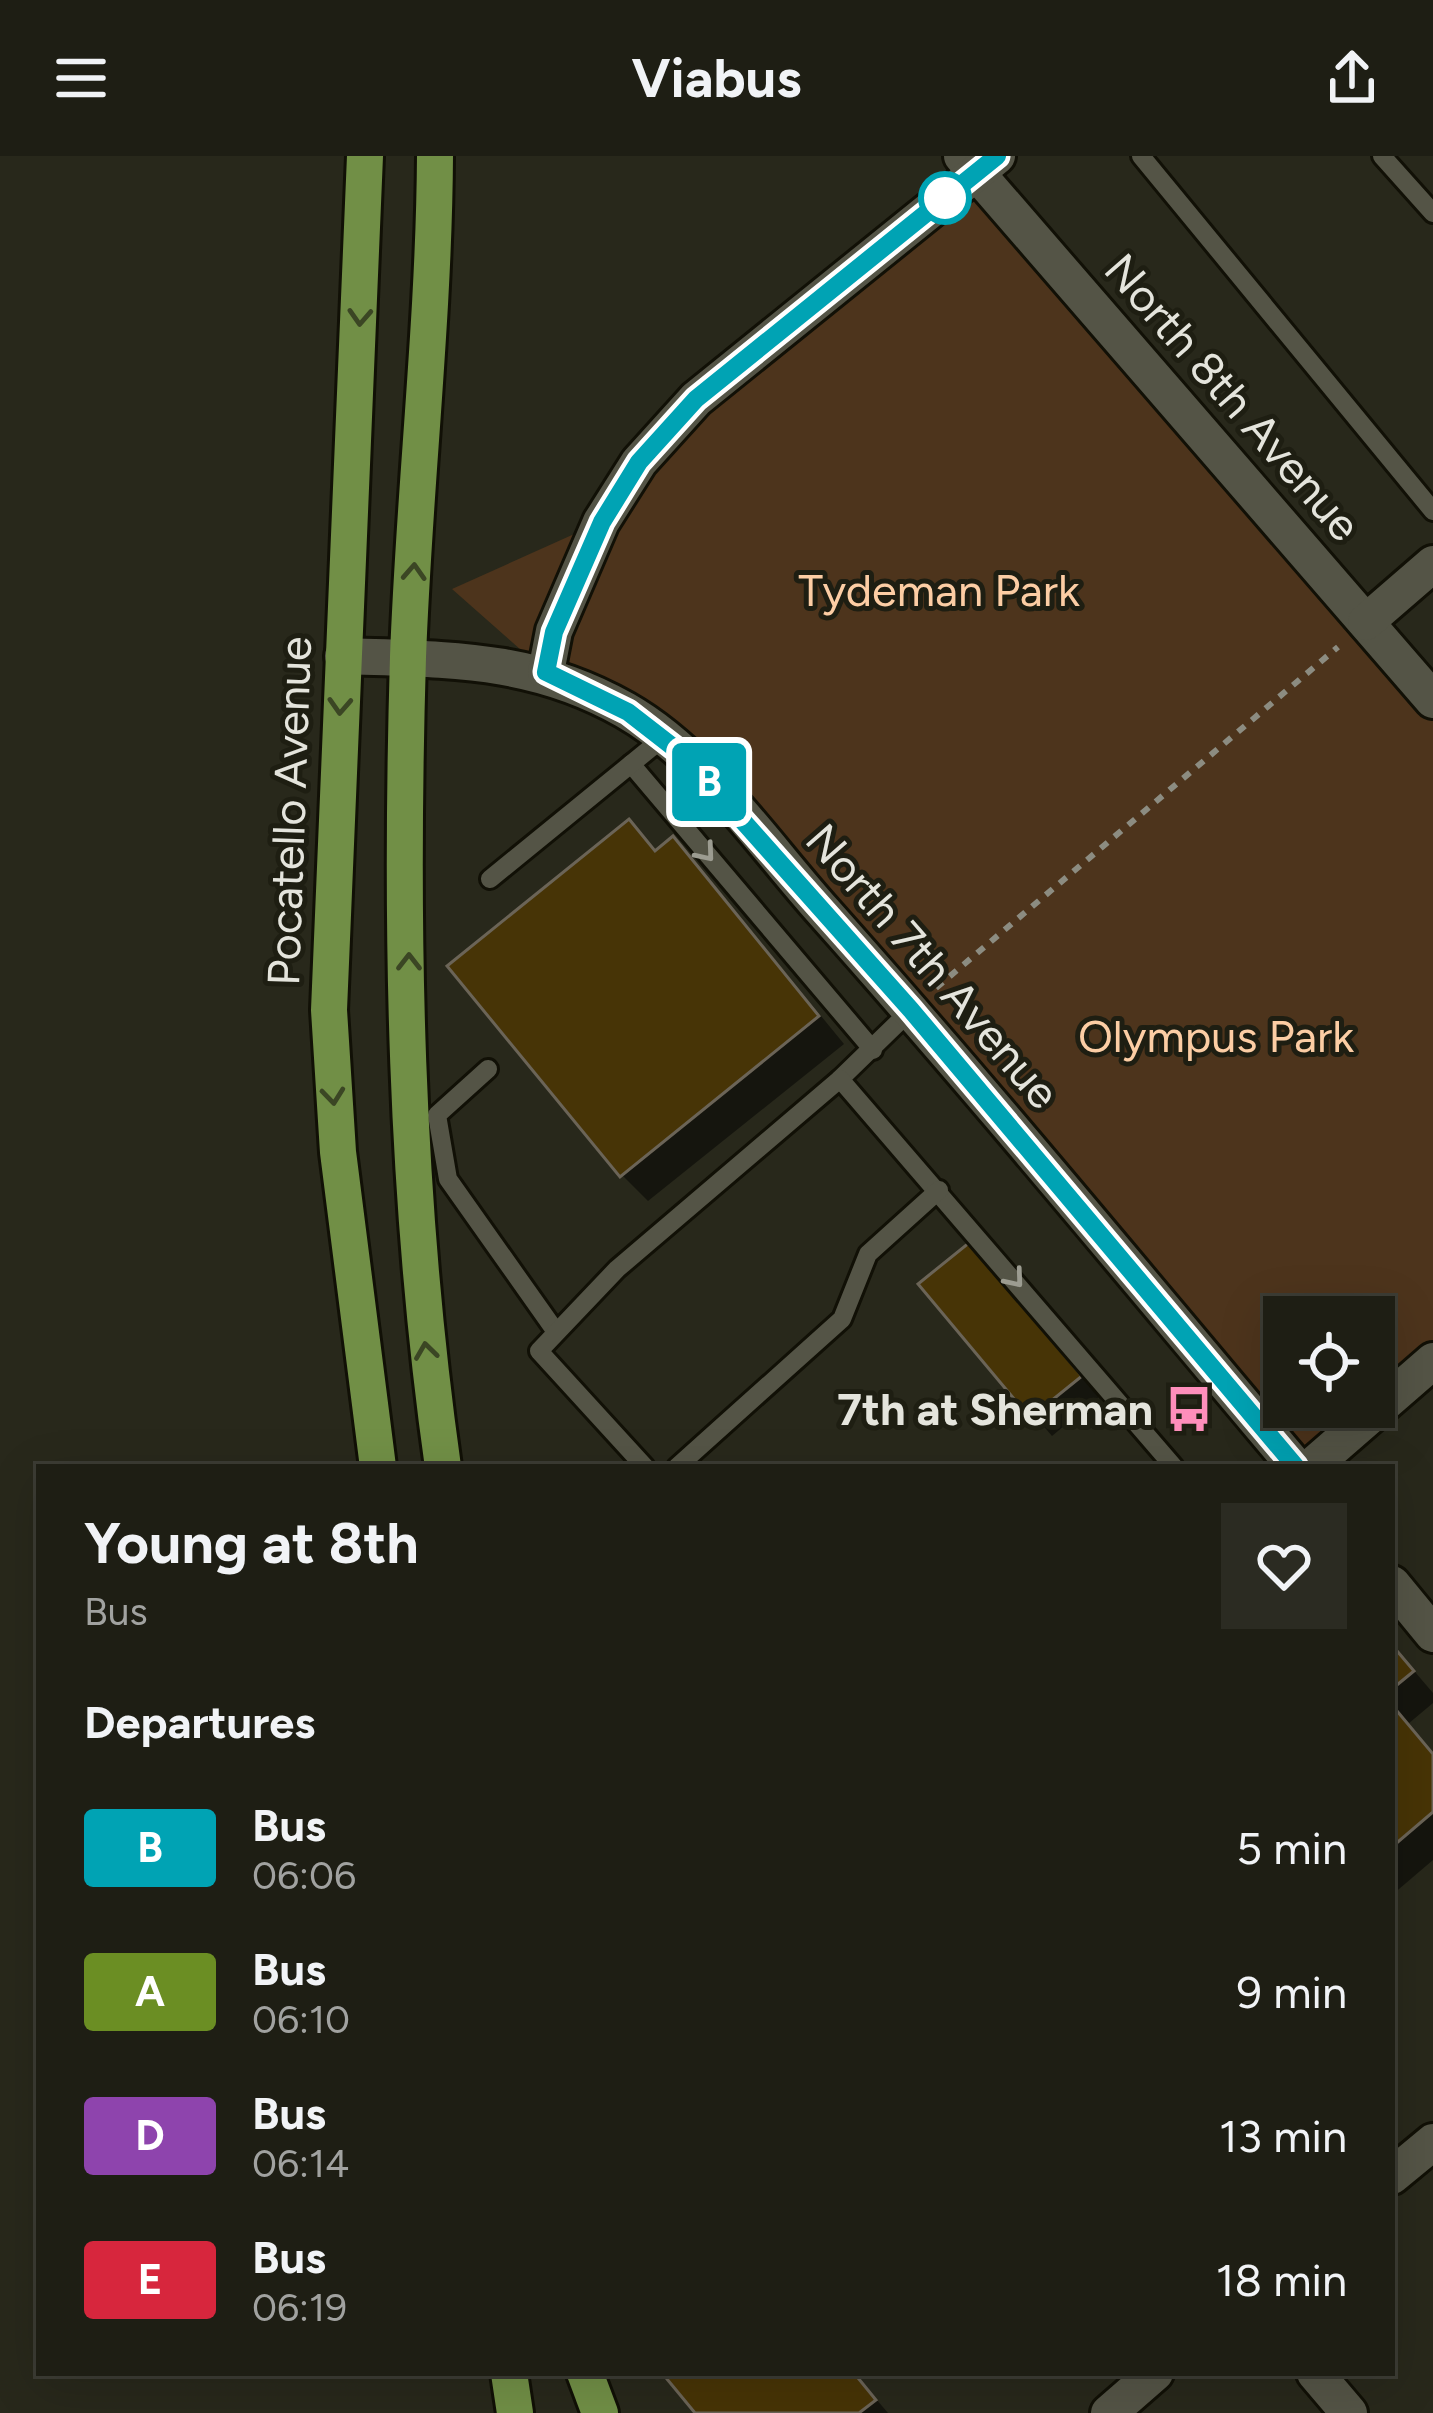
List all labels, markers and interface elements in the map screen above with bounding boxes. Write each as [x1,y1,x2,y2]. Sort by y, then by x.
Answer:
icon: menu [48,45,114,111]
icon: share [1319,45,1385,111]
text: Viabus [632,46,801,111]
unlabelled marker [920,173,970,223]
street label: North 8th Avenue [1094,243,1372,551]
one-way arrow [347,308,373,327]
one-way arrow [400,562,426,581]
park label: Tydeman Park [798,563,1080,617]
street label: Pocatello Avenue [256,635,322,987]
one-way arrow [327,697,353,716]
line badge: B [670,743,748,821]
text: B [696,756,722,807]
street label: North 7th Avenue [795,813,1071,1119]
one-way arrow [692,839,714,861]
one-way arrow [396,952,422,970]
park label: Olympus Park [1078,1009,1354,1063]
one-way arrow [320,1087,345,1106]
one-way arrow [1001,1265,1022,1287]
map controls [1263,1296,1395,1428]
button: locate [1263,1296,1395,1428]
one-way arrow [414,1341,440,1361]
place label: 7th at Sherman [837,1382,1153,1436]
bus stop icon: 7th at Sherman [1164,1384,1214,1434]
button: heart [1221,1503,1347,1629]
text: Young at 8th [84,1509,419,1577]
text: Bus [84,1588,148,1635]
text: Departures [84,1695,315,1749]
text: Bus [252,1798,326,1852]
text: 5 min [1236,1821,1347,1875]
text: B [137,1822,163,1873]
text: 06:06 [252,1852,356,1899]
text: Bus [252,1942,326,1996]
text: 9 min [1237,1965,1347,2019]
text: A [135,1966,165,2017]
text: 06:10 [252,1996,350,2043]
text: Bus [252,2086,326,2140]
text: 13 min [1219,2109,1347,2163]
text: D [135,2110,165,2161]
text: 06:14 [252,2140,349,2187]
text: Bus [252,2230,326,2284]
text: 18 min [1216,2253,1347,2307]
text: E [138,2254,162,2305]
text: 06:19 [252,2284,347,2331]

